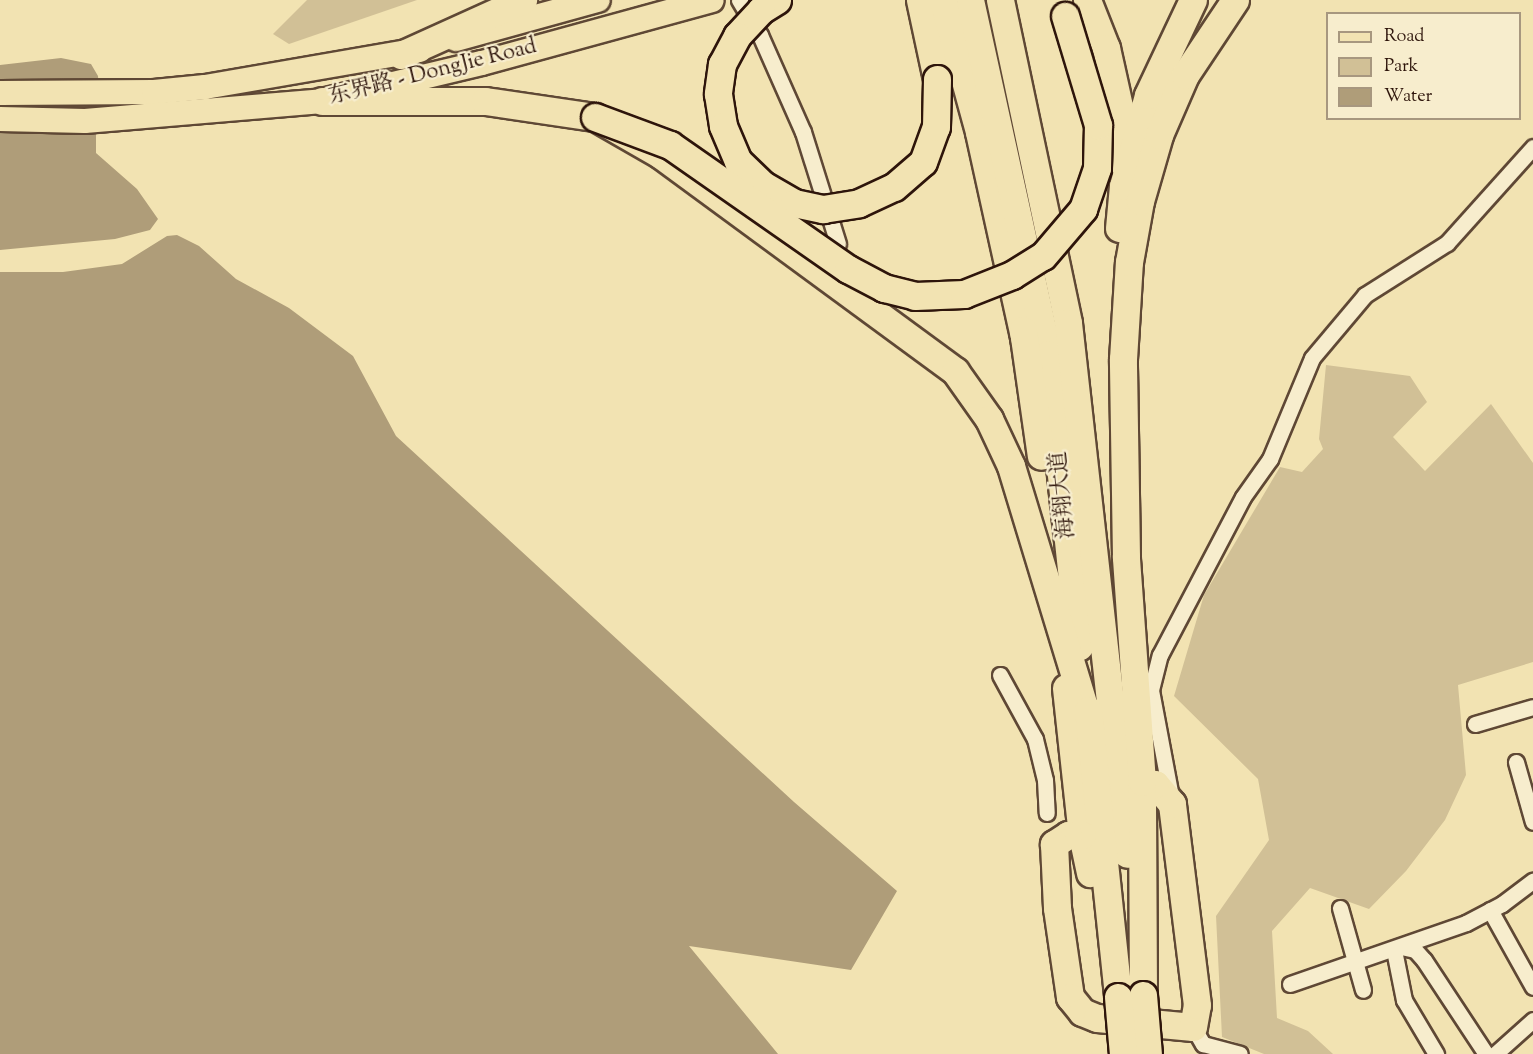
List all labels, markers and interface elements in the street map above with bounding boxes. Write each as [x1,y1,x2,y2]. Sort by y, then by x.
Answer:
legend [1326,12,1521,120]
text: Road [1384,24,1424,50]
street label: 东界路 - DongJie Road [326,34,540,112]
text: Park [1384,54,1418,80]
text: Water [1384,84,1432,110]
street label: 海翔大道 [1046,450,1082,540]

